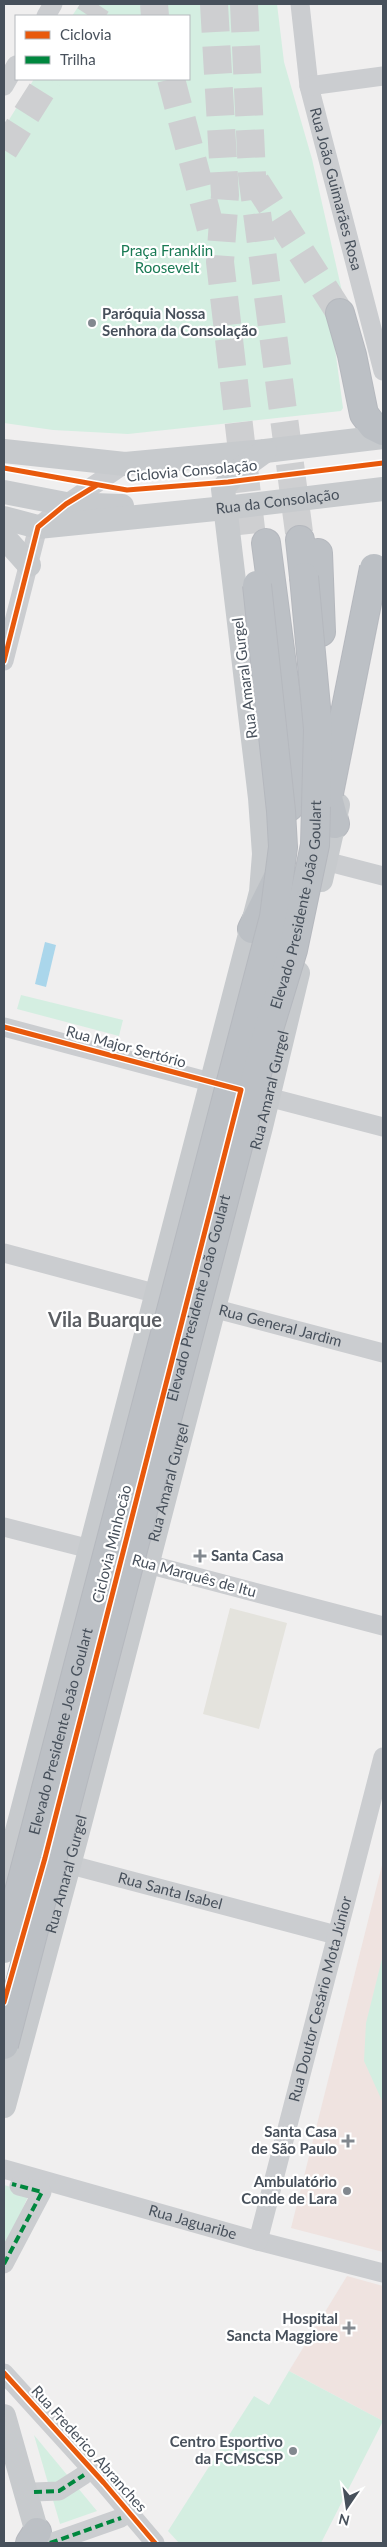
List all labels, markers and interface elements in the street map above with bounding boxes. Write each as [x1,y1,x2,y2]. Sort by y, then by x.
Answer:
legend [15,15,190,80]
text: Ciclovia [60,25,111,43]
text: Trilha [60,50,96,68]
street label: Rua João Guimarães Rosa [307,105,367,272]
park label: Praça Franklin Roosevelt [121,241,213,276]
place label: Paróquia Nossa Senhora da Consolação [102,304,258,339]
marker: Paróquia Nossa Senhora da Consolação [86,317,98,329]
street label: Ciclovia Consolação [126,455,258,485]
street label: Rua da Consolação [215,484,340,517]
street label: Rua Amaral Gurgel [228,616,260,740]
street label: Elevado Presidente João Goulart [266,799,324,1011]
street label: Rua Major Sertório [64,1021,188,1071]
street label: Rua Amaral Gurgel [245,1029,292,1151]
street label: Elevado Presidente João Goulart [162,1192,233,1403]
street label: Rua General Jardim [217,1300,344,1350]
district label: Vila Buarque [47,1307,162,1331]
street label: Rua Amaral Gurgel [144,1421,192,1543]
street label: Ciclovia Minhocão [88,1483,134,1605]
place label: Santa Casa [211,1546,284,1564]
marker: Santa Casa [193,1549,207,1563]
street label: Rua Marquês de Itu [130,1550,258,1600]
street label: Elevado Presidente João Goulart [24,1625,96,1836]
street label: Rua Amaral Gurgel [41,1813,90,1935]
street label: Rua Santa Isabel [116,1868,224,1913]
street label: Rua Doutor Cesário Mota Júnior [284,1893,355,2104]
place label: Santa Casa de São Paulo [251,2122,337,2157]
marker: Santa Casa de São Paulo [341,2134,355,2148]
place label: Ambulatório Conde de Lara [241,2172,337,2207]
marker: Ambulatório Conde de Lara [341,2185,353,2197]
street label: Rua Jaguaribe [147,2200,239,2243]
place label: Hospital Sancta Maggiore [226,2309,338,2344]
marker: Hospital Sancta Maggiore [342,2321,356,2335]
street label: Rua Frederico Abranches [28,2382,151,2515]
place label: Centro Esportivo da FCMSCSP [170,2432,283,2467]
marker: Centro Esportivo da FCMSCSP [287,2445,299,2457]
north arrow [322,2482,372,2532]
text: N [337,2511,351,2530]

